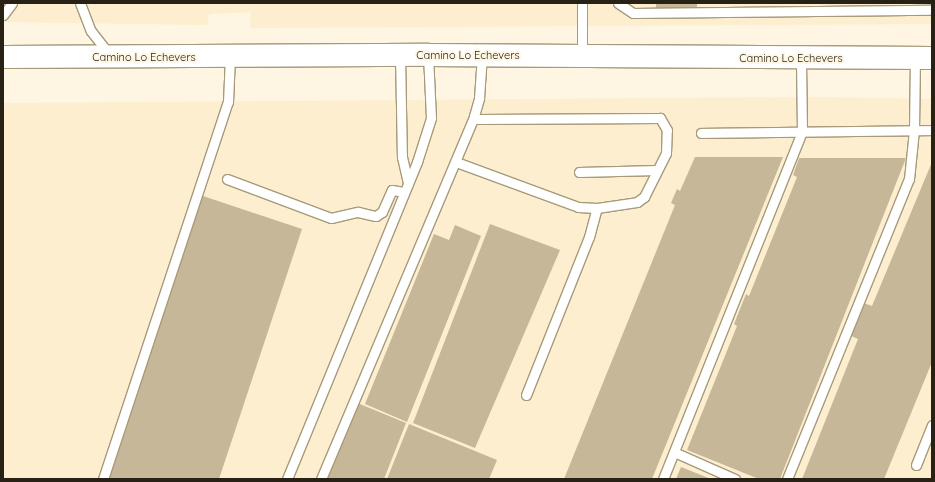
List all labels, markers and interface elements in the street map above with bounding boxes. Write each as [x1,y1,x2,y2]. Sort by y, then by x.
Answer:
street label: Camino Lo Echevers [416,48,520,62]
street label: Camino Lo Echevers [92,50,196,64]
street label: Camino Lo Echevers [739,51,843,65]

